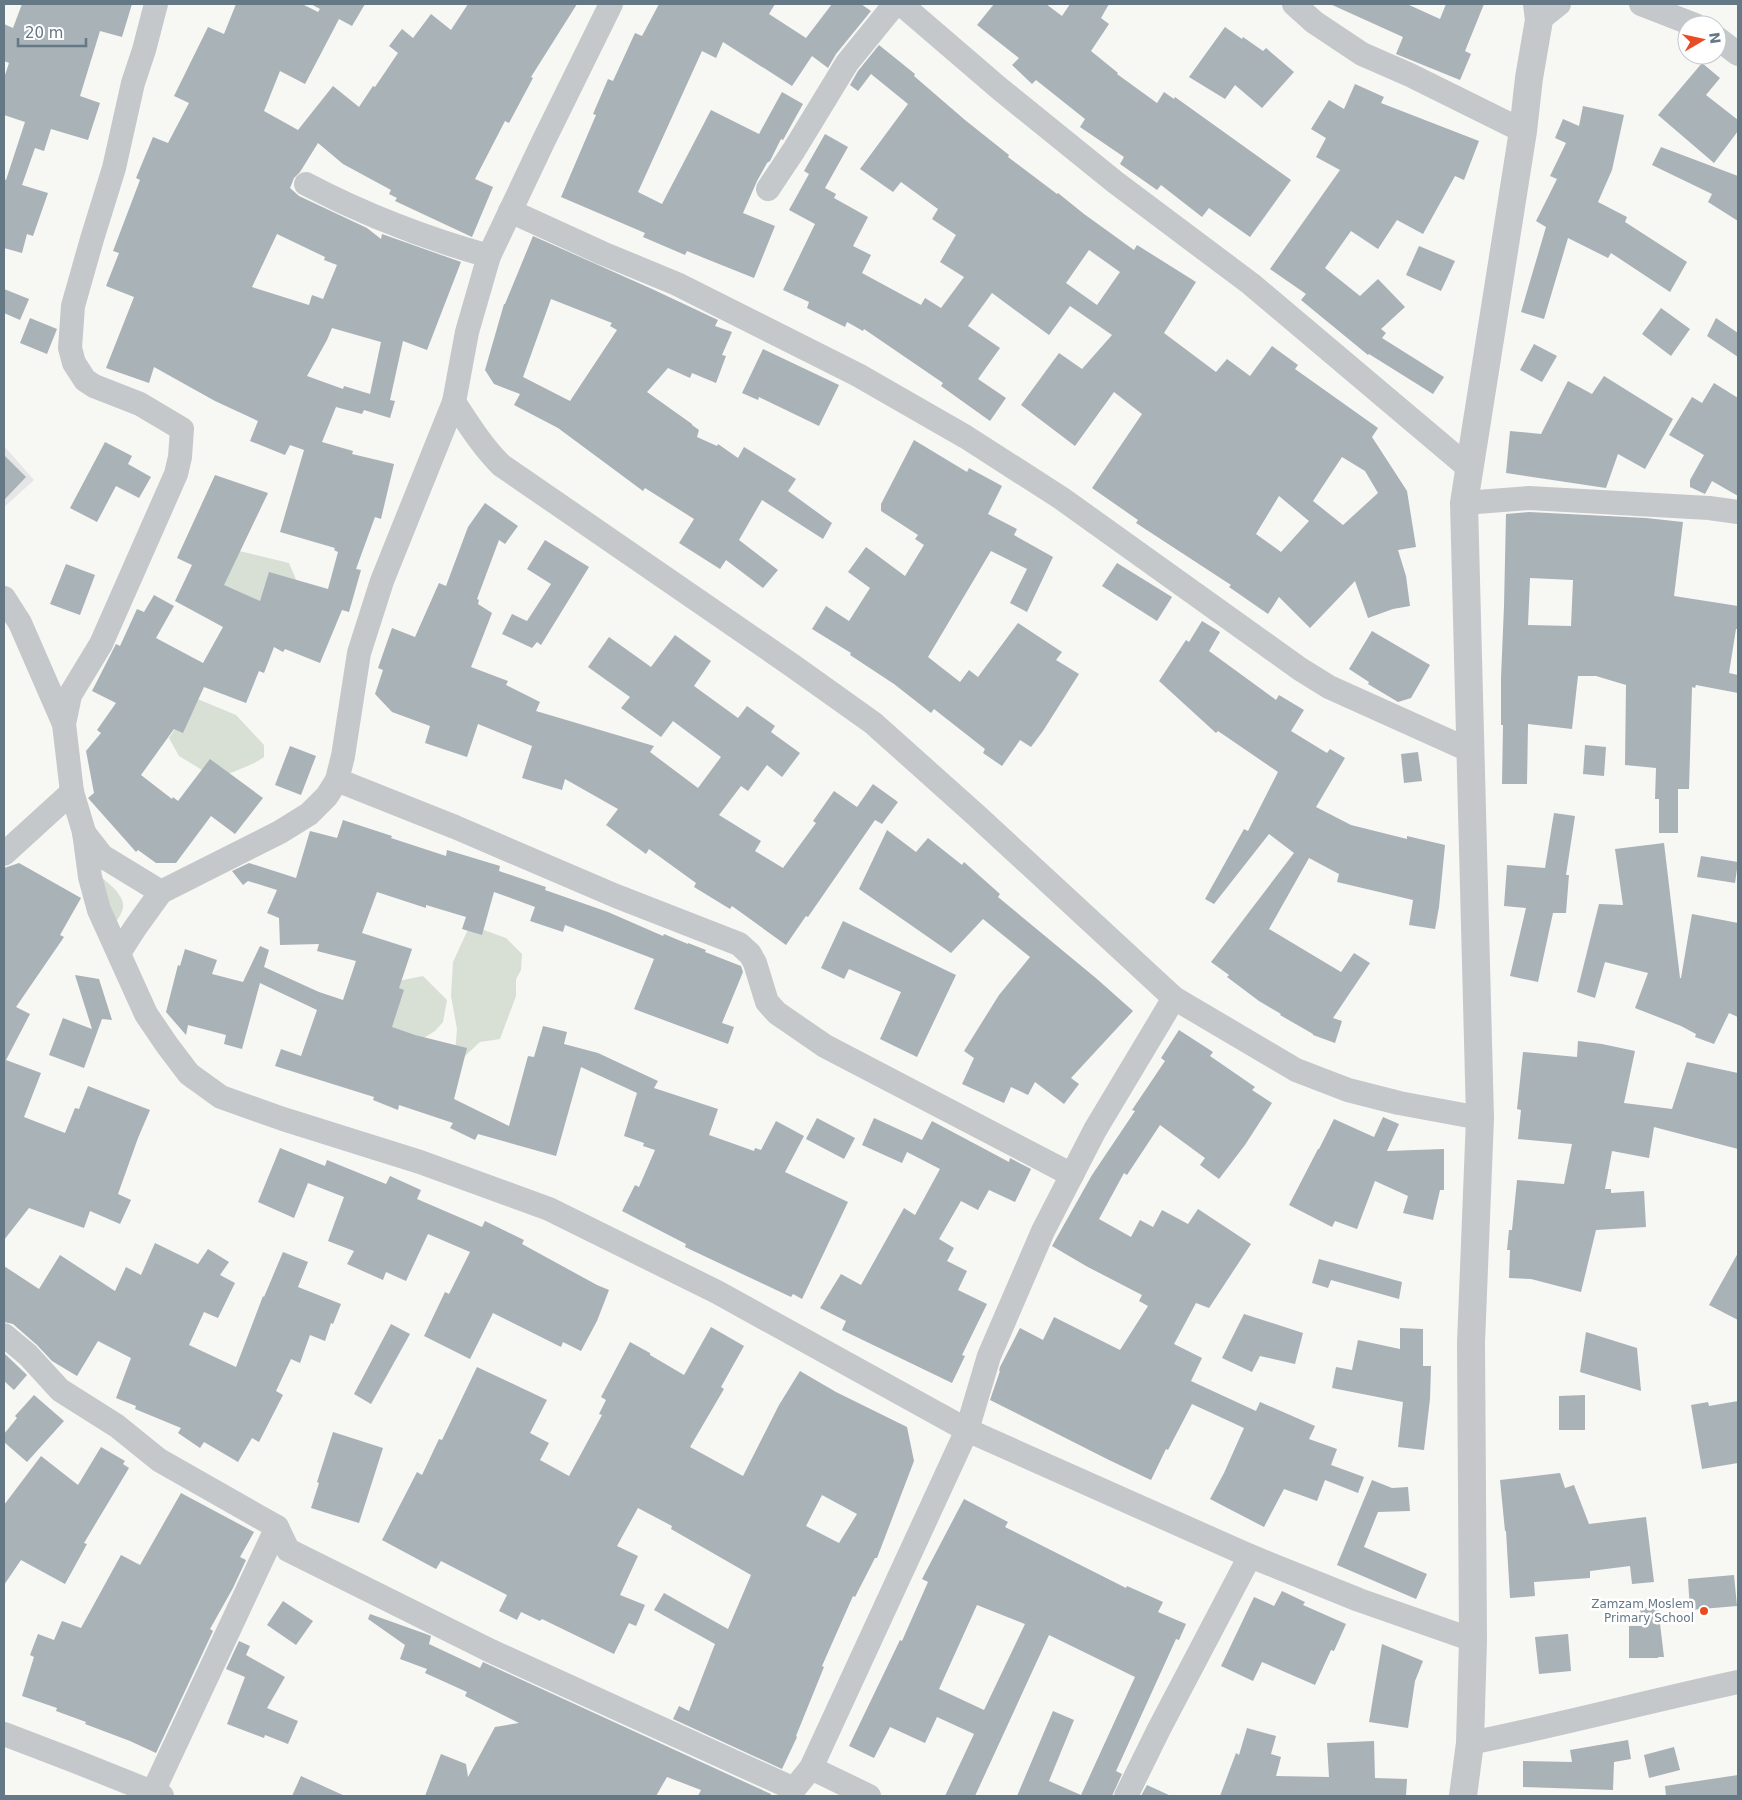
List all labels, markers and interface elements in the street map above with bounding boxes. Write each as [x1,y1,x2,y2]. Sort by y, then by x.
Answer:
scale bar [18,15,85,47]
north arrow [1677,15,1727,65]
text: 20 m [25,24,63,42]
text: N [1706,31,1724,45]
place label: Zamzam Moslem Primary School [1591,1597,1694,1625]
marker: Zamzam Moslem Primary School [1698,1605,1710,1617]

